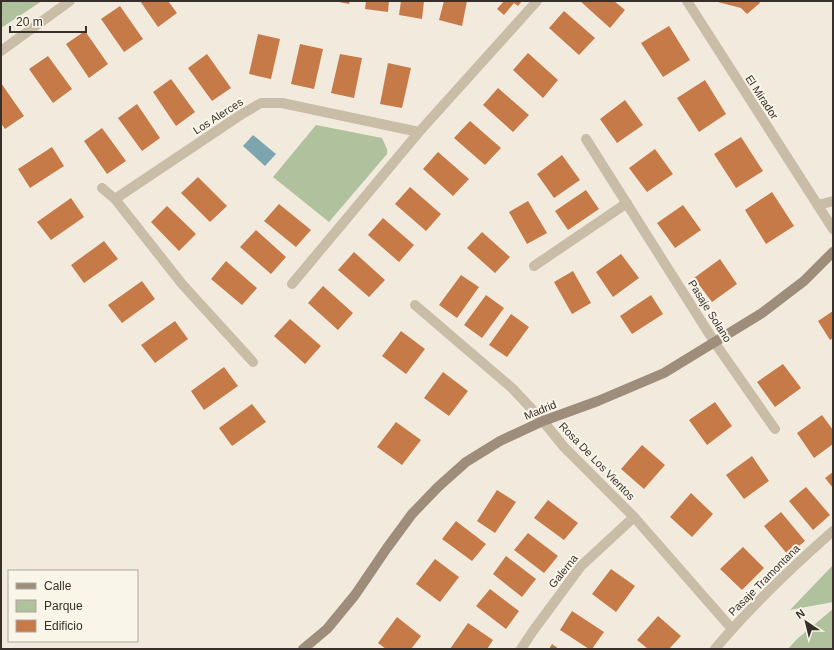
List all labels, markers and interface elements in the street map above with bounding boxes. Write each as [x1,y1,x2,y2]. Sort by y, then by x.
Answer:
scale bar [10,8,86,34]
text: 20 m [16,15,43,29]
street label: El Mirador [743,73,781,122]
street label: Los Alerces [191,95,246,137]
street label: Pasaje Solano [686,278,734,344]
street label: Madrid [522,398,558,422]
street label: Rosa De Los Vientos [557,420,637,503]
street label: Pasaje Tramontana [726,541,803,618]
street label: Galerna [546,551,581,590]
legend [8,570,138,642]
text: Calle [44,579,72,593]
text: Parque [44,599,83,613]
north arrow [786,602,826,642]
text: N [794,607,807,621]
text: Edificio [44,619,83,633]

